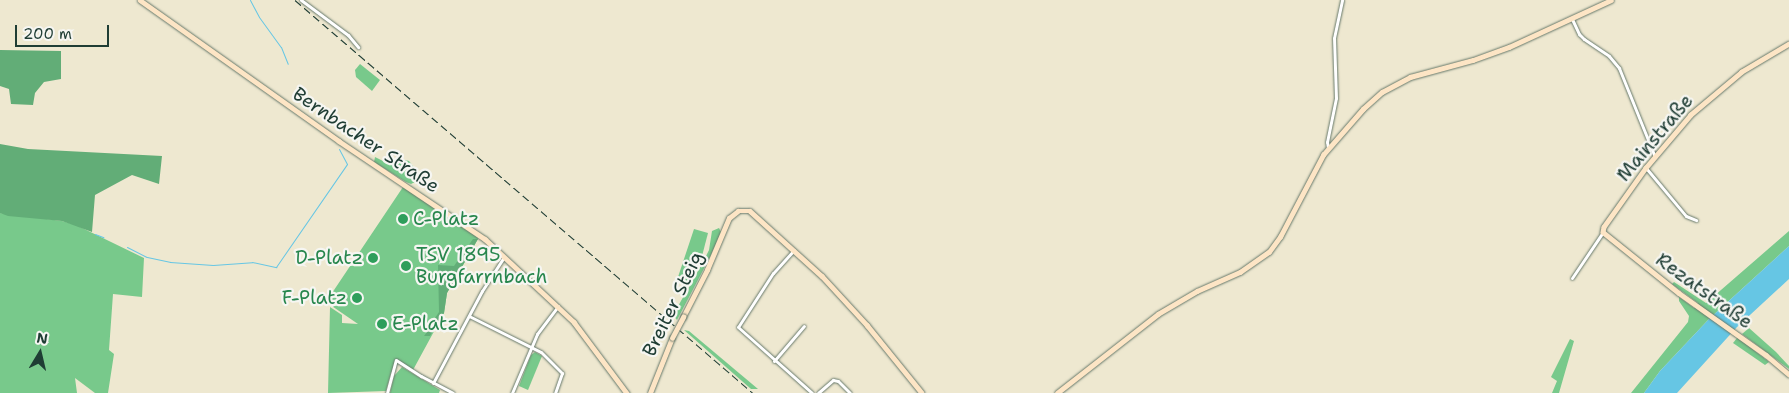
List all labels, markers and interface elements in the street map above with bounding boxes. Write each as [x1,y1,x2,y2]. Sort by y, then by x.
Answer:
scale bar [18,15,111,47]
text: 200 m [23,24,72,44]
street label: Bernbacher Straße [288,82,444,198]
street label: Mainstraße [1612,90,1698,186]
place label: C-Platz [413,208,479,230]
marker: C-Platz [397,213,409,225]
place label: TSV 1895 Burgfarrnbach [416,244,547,288]
place label: D-Platz [295,247,363,269]
street label: Breiter Steig [638,248,708,360]
street label: Rezatstraße [1651,248,1757,334]
marker: D-Platz [367,252,379,264]
marker: TSV 1895 Burgfarrnbach [400,260,412,272]
place label: F-Platz [282,287,347,309]
marker: F-Platz [351,292,363,304]
place label: E-Platz [392,313,459,335]
marker: E-Platz [376,318,388,330]
north arrow [15,328,65,378]
text: N [35,328,49,348]

